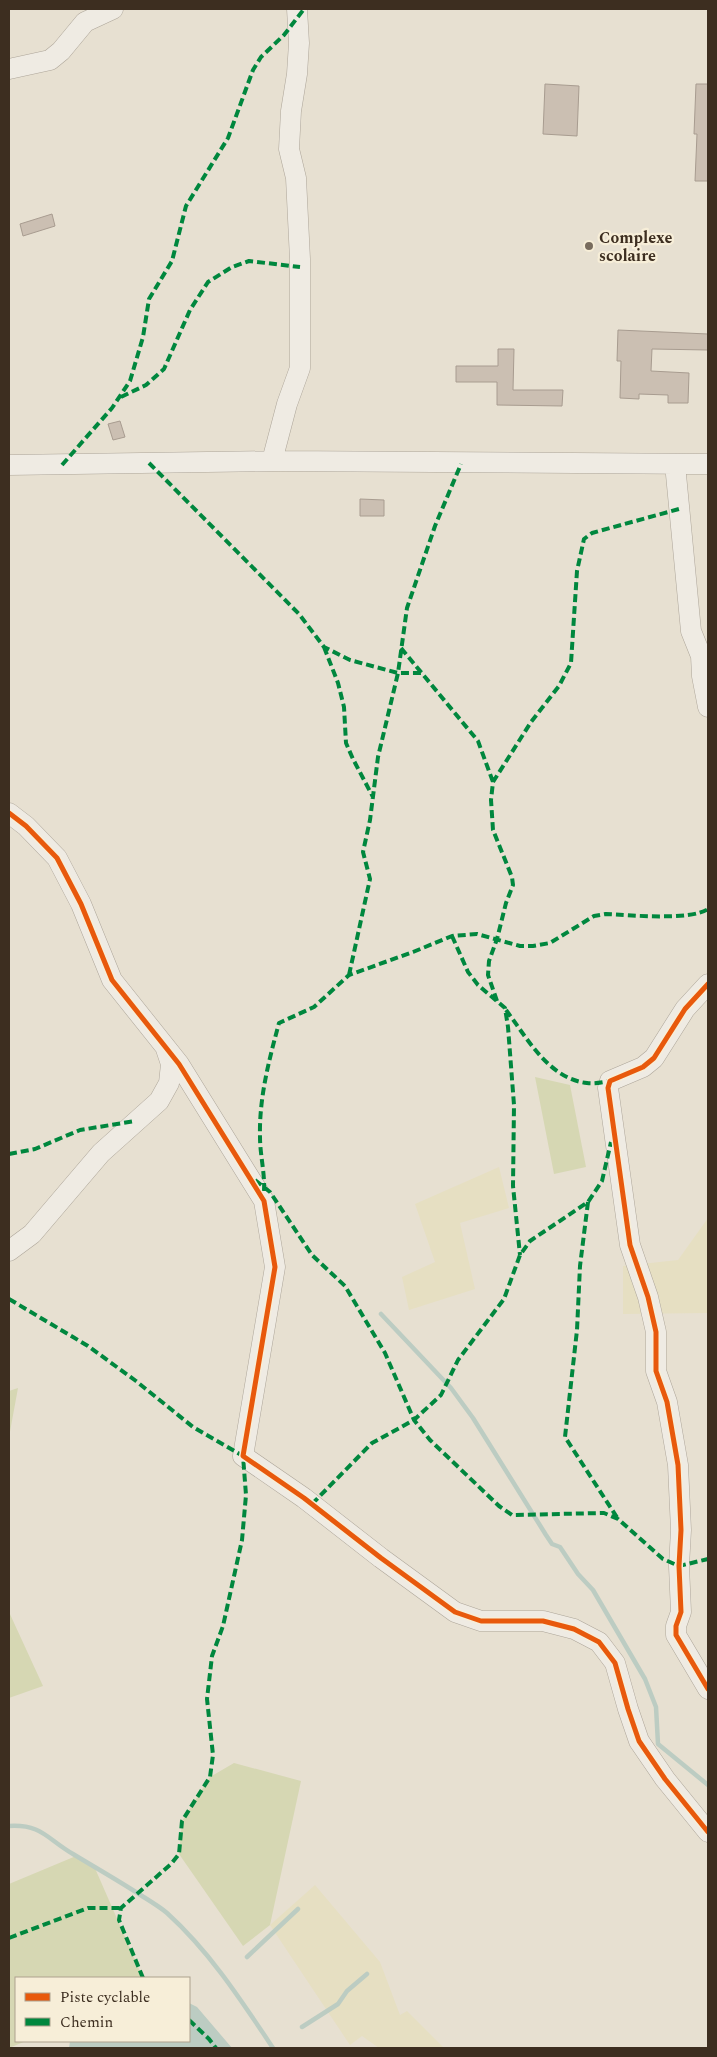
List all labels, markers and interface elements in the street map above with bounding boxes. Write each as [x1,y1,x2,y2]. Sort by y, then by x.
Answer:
place label: Complexe scolaire [599,226,673,268]
marker: Complexe scolaire [583,240,595,252]
legend [15,1977,190,2042]
text: Piste cyclable [60,1986,150,2009]
text: Chemin [60,2011,113,2034]

